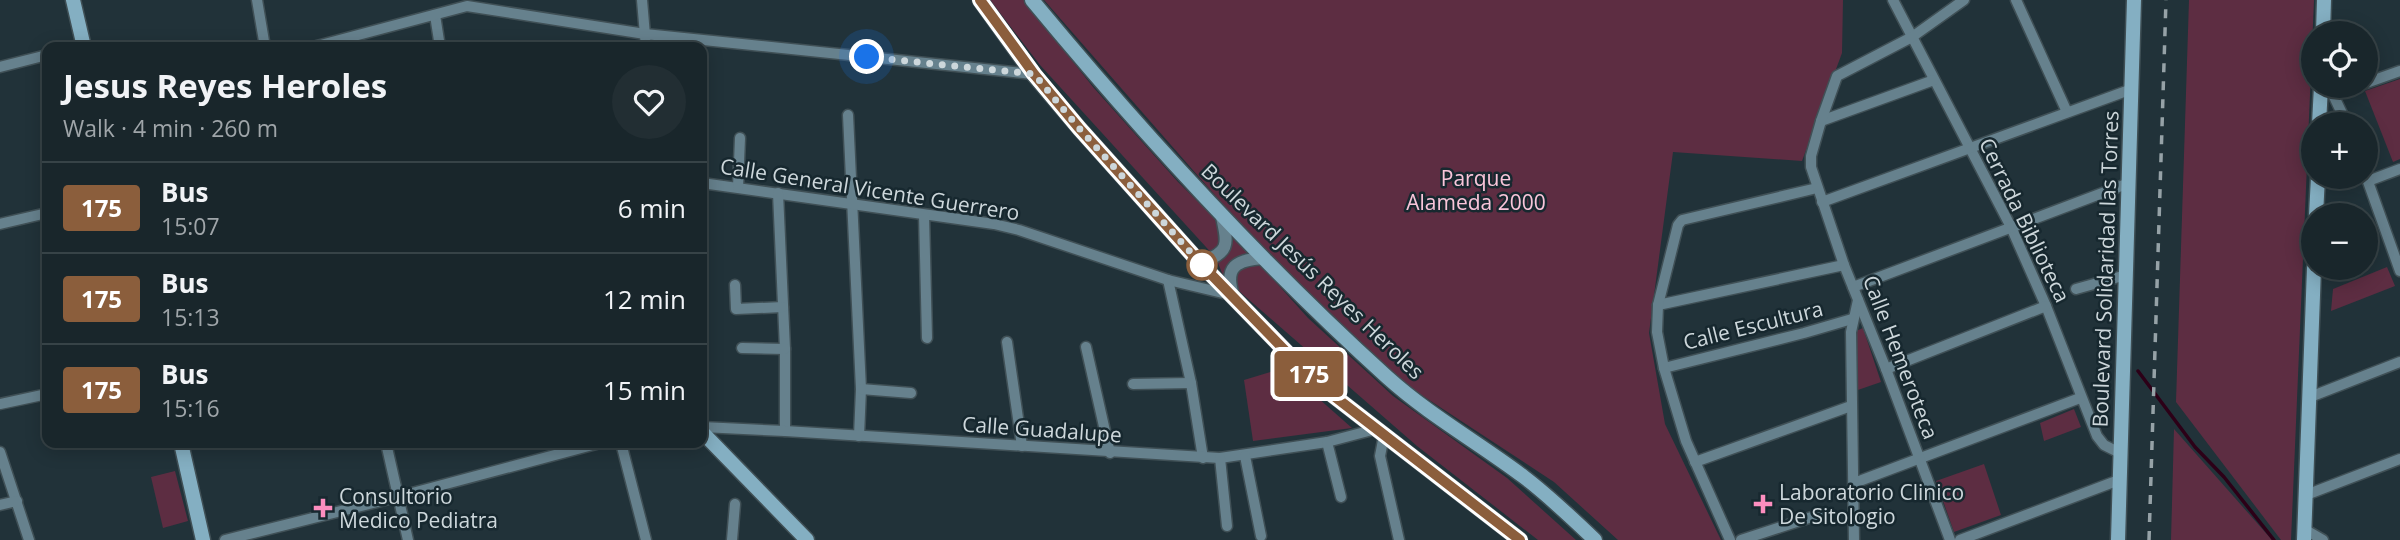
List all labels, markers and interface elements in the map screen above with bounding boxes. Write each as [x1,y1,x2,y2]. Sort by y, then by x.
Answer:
map controls [2301,21,2378,280]
button: locate [2301,21,2378,98]
your location [849,39,884,74]
text: Jesus Reyes Heroles [63,63,387,108]
button: heart [612,65,686,139]
street label: Boulevard Solidaridad las Torres [2085,110,2125,428]
text: Walk · 4 min · 260 m [63,112,278,144]
button: + [2301,112,2378,189]
street label: Cerrada Biblioteca [1973,133,2077,307]
street label: Calle General Vicente Guerrero [718,151,1022,227]
street label: Boulevard Jesús Reyes Heroles [1196,157,1430,385]
park label: Parque Alameda 2000 [1406,164,1546,216]
text: Bus [161,174,208,210]
text: 6 min [618,190,686,226]
text: 175 [81,191,122,224]
button: − [2301,203,2378,280]
text: 15:07 [161,210,220,242]
unlabelled marker [1187,250,1217,280]
text: Bus [161,265,208,301]
street label: Calle Hemeroteca [1857,271,1945,443]
text: 12 min [603,281,686,317]
text: 175 [81,282,122,315]
street label: Calle Escultura [1680,294,1826,356]
text: 15:13 [161,301,220,333]
line badge: 175 [1269,351,1349,397]
text: Bus [161,356,208,392]
text: 175 [1288,357,1330,390]
text: 15 min [603,372,686,408]
text: 175 [81,373,122,406]
text: 15:16 [161,392,220,424]
street label: Calle Guadalupe [961,409,1123,449]
place label: Laboratorio Clinico De Sitologio [1779,478,1964,530]
place label: Consultorio Medico Pediatra [339,482,498,534]
marker: Laboratorio Clinico De Sitologio [1753,494,1773,514]
marker: Consultorio Medico Pediatra [313,498,333,518]

